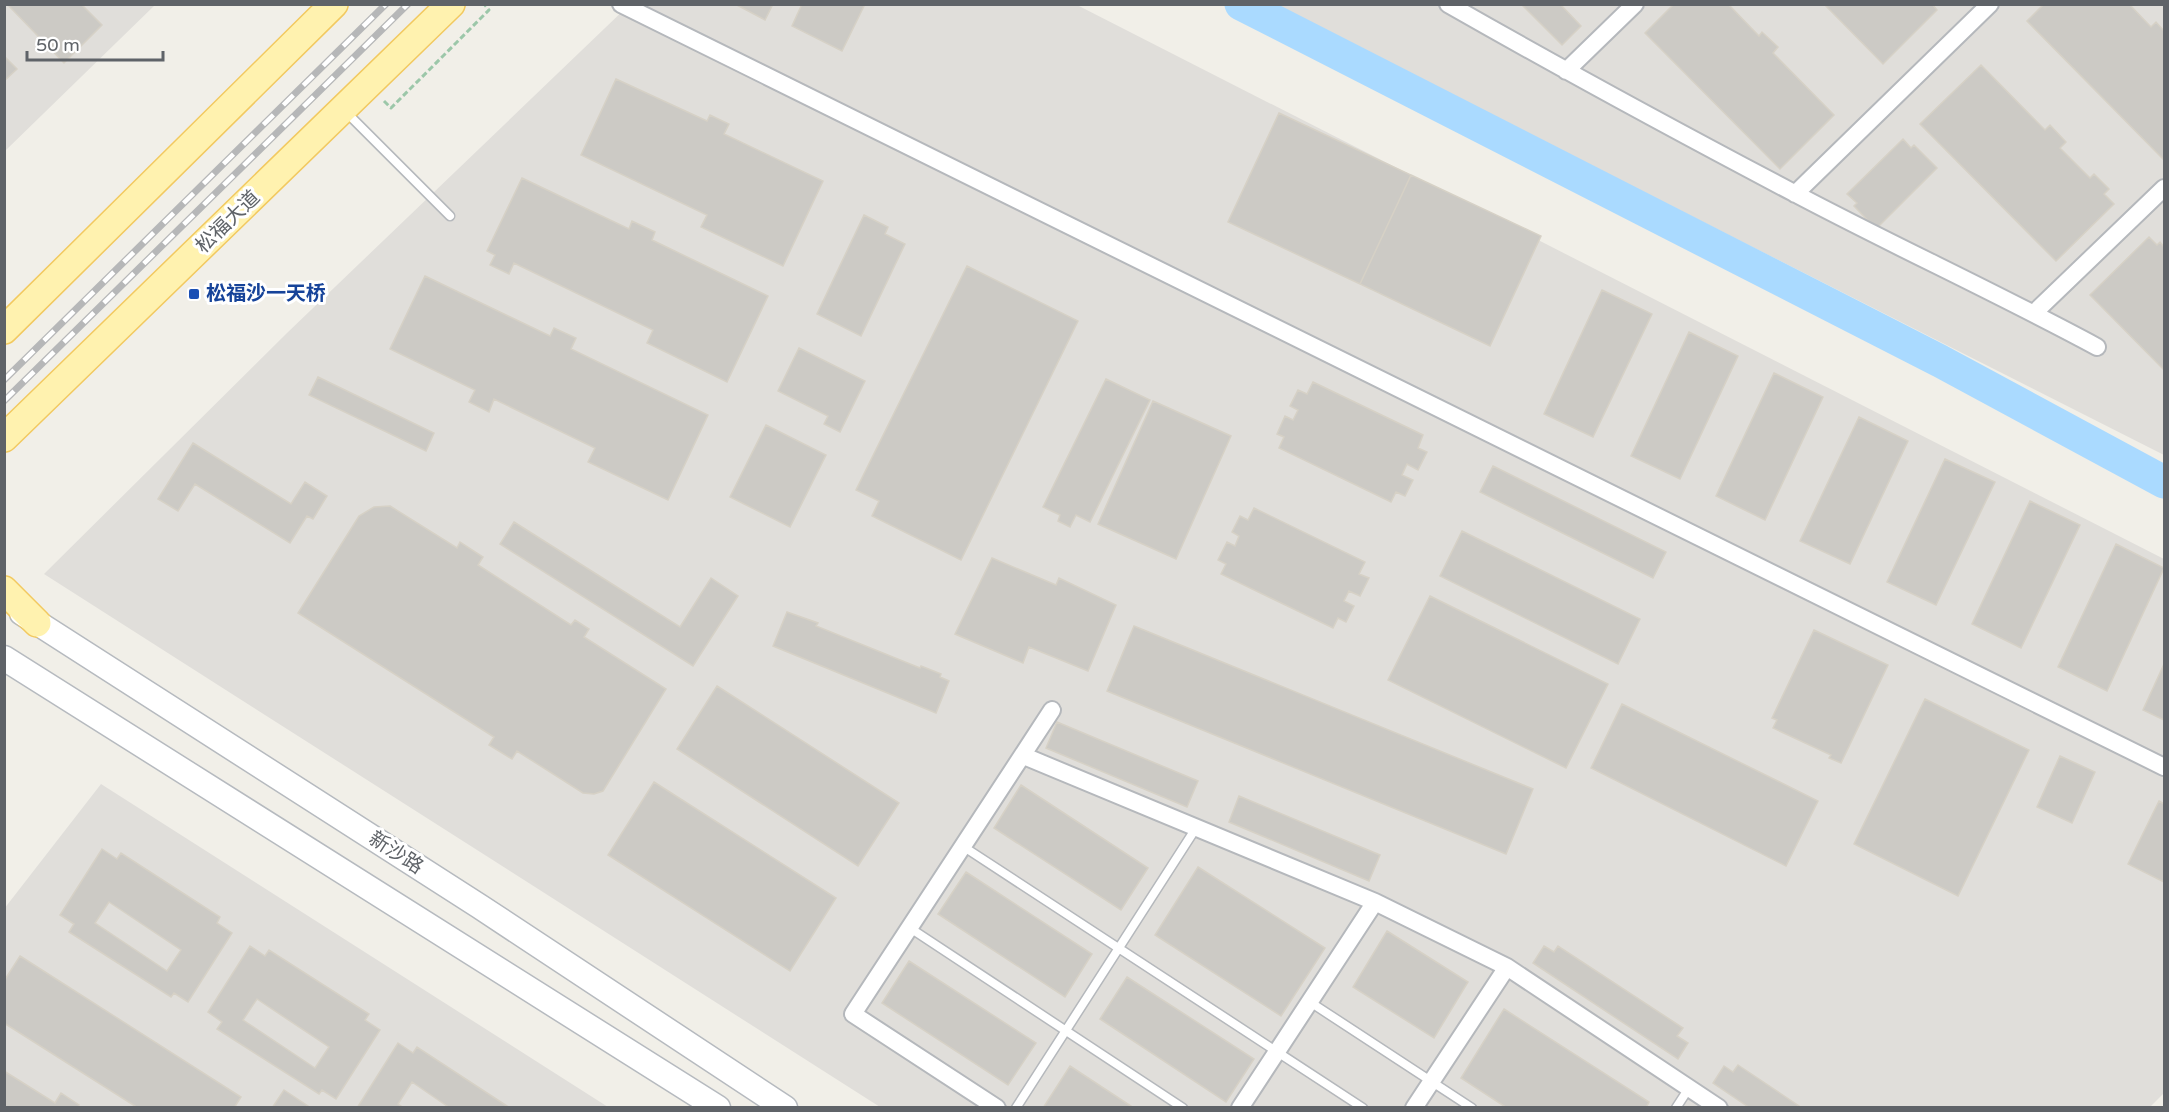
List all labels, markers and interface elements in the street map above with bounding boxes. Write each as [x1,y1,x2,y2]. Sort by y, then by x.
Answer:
scale bar [27,24,164,62]
text: 50 m [36,34,80,56]
street label: 松福大道 [191,186,265,258]
place label: 松福沙一天桥 [206,282,326,306]
marker: 松福沙一天桥 [187,287,201,301]
street label: 新沙路 [364,827,428,879]

